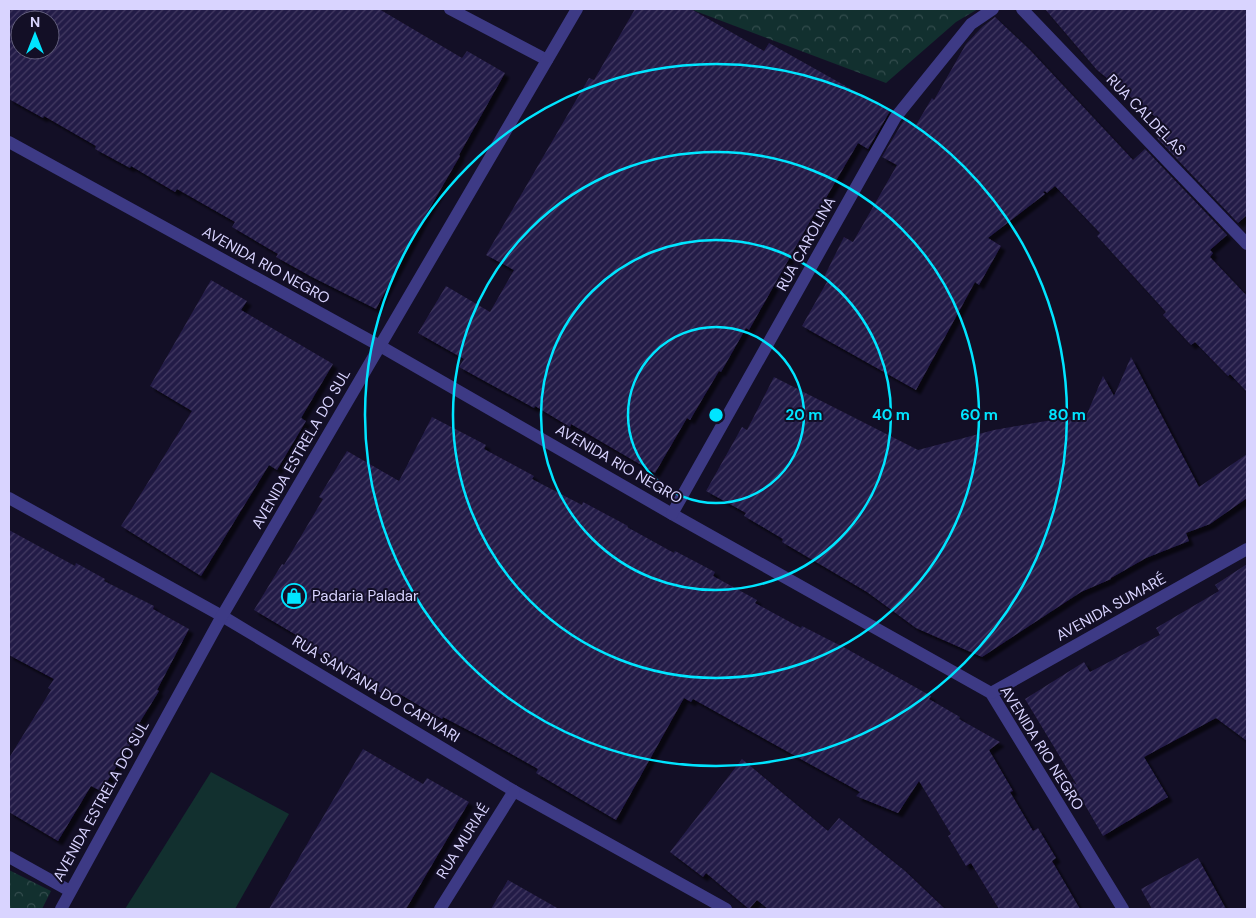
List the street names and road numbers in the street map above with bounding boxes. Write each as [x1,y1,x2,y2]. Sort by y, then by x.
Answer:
street label: RUA CALDELAS [1102,70,1190,160]
street label: RUA CAROLINA [772,193,840,295]
street label: AVENIDA RIO NEGRO [199,222,333,308]
street label: AVENIDA ESTRELA DO SUL [247,365,355,533]
street label: AVENIDA RIO NEGRO [552,420,686,508]
street label: AVENIDA SUMARÉ [1052,568,1170,646]
street label: RUA SANTANA DO CAPIVARI [288,631,464,747]
street label: AVENIDA RIO NEGRO [996,682,1088,814]
street label: AVENIDA ESTRELA DO SUL [48,717,154,885]
street label: RUA MURIAÉ [432,799,494,883]

